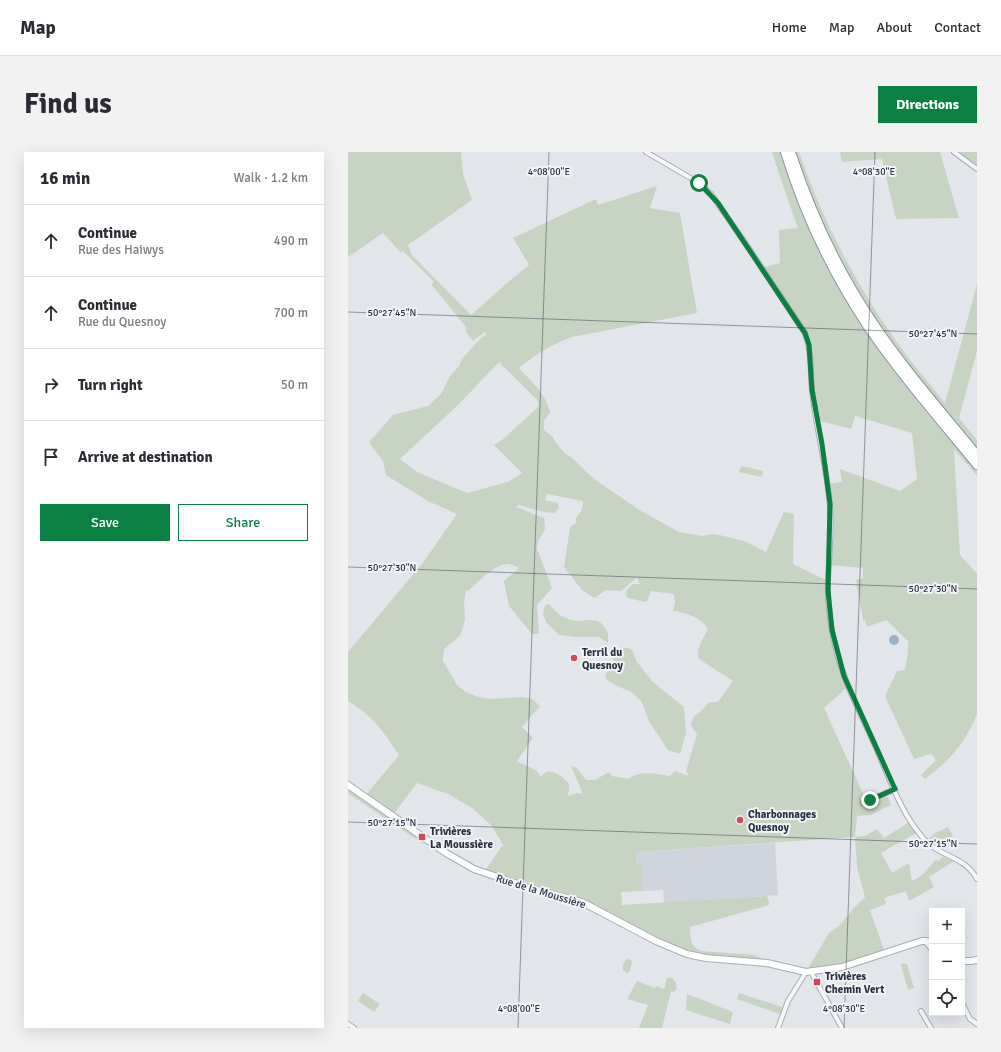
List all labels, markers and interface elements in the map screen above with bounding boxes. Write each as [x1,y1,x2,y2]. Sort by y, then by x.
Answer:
text: Map [20,16,56,40]
text: Home [772,19,807,36]
text: Map [829,19,854,36]
text: About [876,19,912,36]
text: Contact [934,19,981,36]
button: Directions [878,86,977,123]
text: Find us [24,87,112,121]
text: 4°08'00"E [528,166,570,178]
text: 4°08'30"E [853,166,895,178]
text: 16 min [40,168,90,189]
text: Walk · 1.2 km [234,170,308,186]
route start [690,174,708,192]
text: Continue [78,224,137,242]
icon: ahead [40,230,62,252]
text: 490 m [274,233,308,249]
text: Rue des Haiwys [78,242,164,258]
text: Continue [78,296,137,314]
icon: ahead [40,302,62,324]
text: 700 m [274,305,308,321]
text: 50°27'45"N [368,307,416,319]
text: Rue du Quesnoy [78,314,166,330]
text: 50°27'45"N [909,328,957,340]
icon: right [40,374,62,396]
text: Turn right [78,376,143,394]
text: 50 m [281,377,308,393]
icon: arrive [40,446,62,468]
text: Arrive at destination [78,448,213,466]
button: Save [40,504,170,541]
button: Share [178,504,308,541]
text: 50°27'30"N [368,562,416,574]
text: 50°27'30"N [909,583,957,595]
place label: Terril du Quesnoy [582,646,623,672]
marker: Terril du Quesnoy [569,653,579,663]
route end [861,791,879,809]
place label: Charbonnages Quesnoy [748,808,816,834]
marker: Charbonnages Quesnoy [735,815,745,825]
text: 50°27'15"N [368,817,416,829]
place label: Trivières La Moussière [430,825,494,851]
marker: Trivières La Moussière [417,832,427,842]
text: 50°27'15"N [909,838,957,850]
street label: Rue de la Moussière [494,872,587,911]
map controls [929,908,965,1016]
button: + [929,908,965,944]
button: − [929,944,965,980]
place label: Trivières Chemin Vert [825,970,884,996]
marker: Trivières Chemin Vert [812,977,822,987]
button: locate [929,980,965,1016]
text: 4°08'00"E [498,1003,540,1015]
text: 4°08'30"E [823,1003,865,1015]

